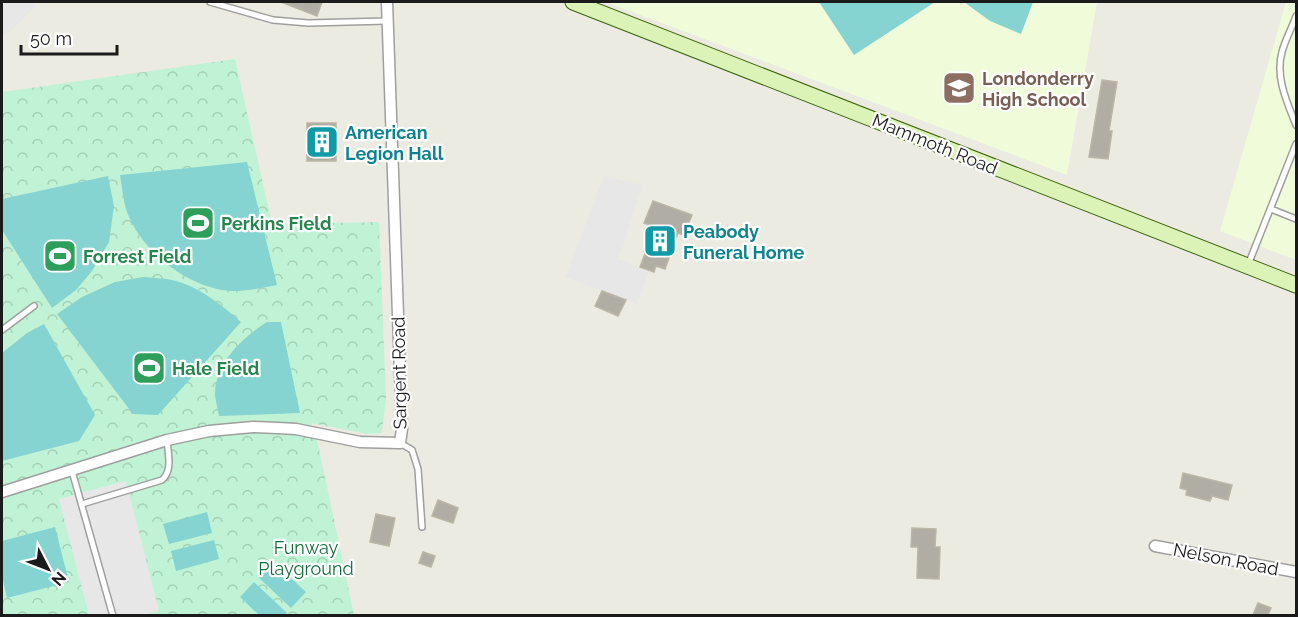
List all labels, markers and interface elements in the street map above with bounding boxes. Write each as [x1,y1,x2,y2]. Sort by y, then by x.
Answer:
scale bar [21,18,117,56]
text: 50 m [30,28,72,49]
place label: Londonderry High School [982,68,1094,110]
school or university icon: Londonderry High School [941,70,977,106]
street label: Mammoth Road [869,109,1001,179]
place label: American Legion Hall [345,122,444,164]
building icon: American Legion Hall [304,124,340,160]
sports icon: Perkins Field [180,205,216,241]
place label: Perkins Field [221,213,332,234]
place label: Peabody Funeral Home [683,221,804,263]
building icon: Peabody Funeral Home [642,223,678,259]
sports icon: Forrest Field [42,238,78,274]
place label: Forrest Field [83,246,191,267]
street label: Sargent Road [388,316,410,430]
sports icon: Hale Field [131,350,167,386]
place label: Hale Field [172,358,259,379]
park label: Funway Playground [258,537,354,579]
street label: Nelson Road [1172,538,1280,580]
north arrow [18,539,78,599]
text: N [48,568,70,590]

